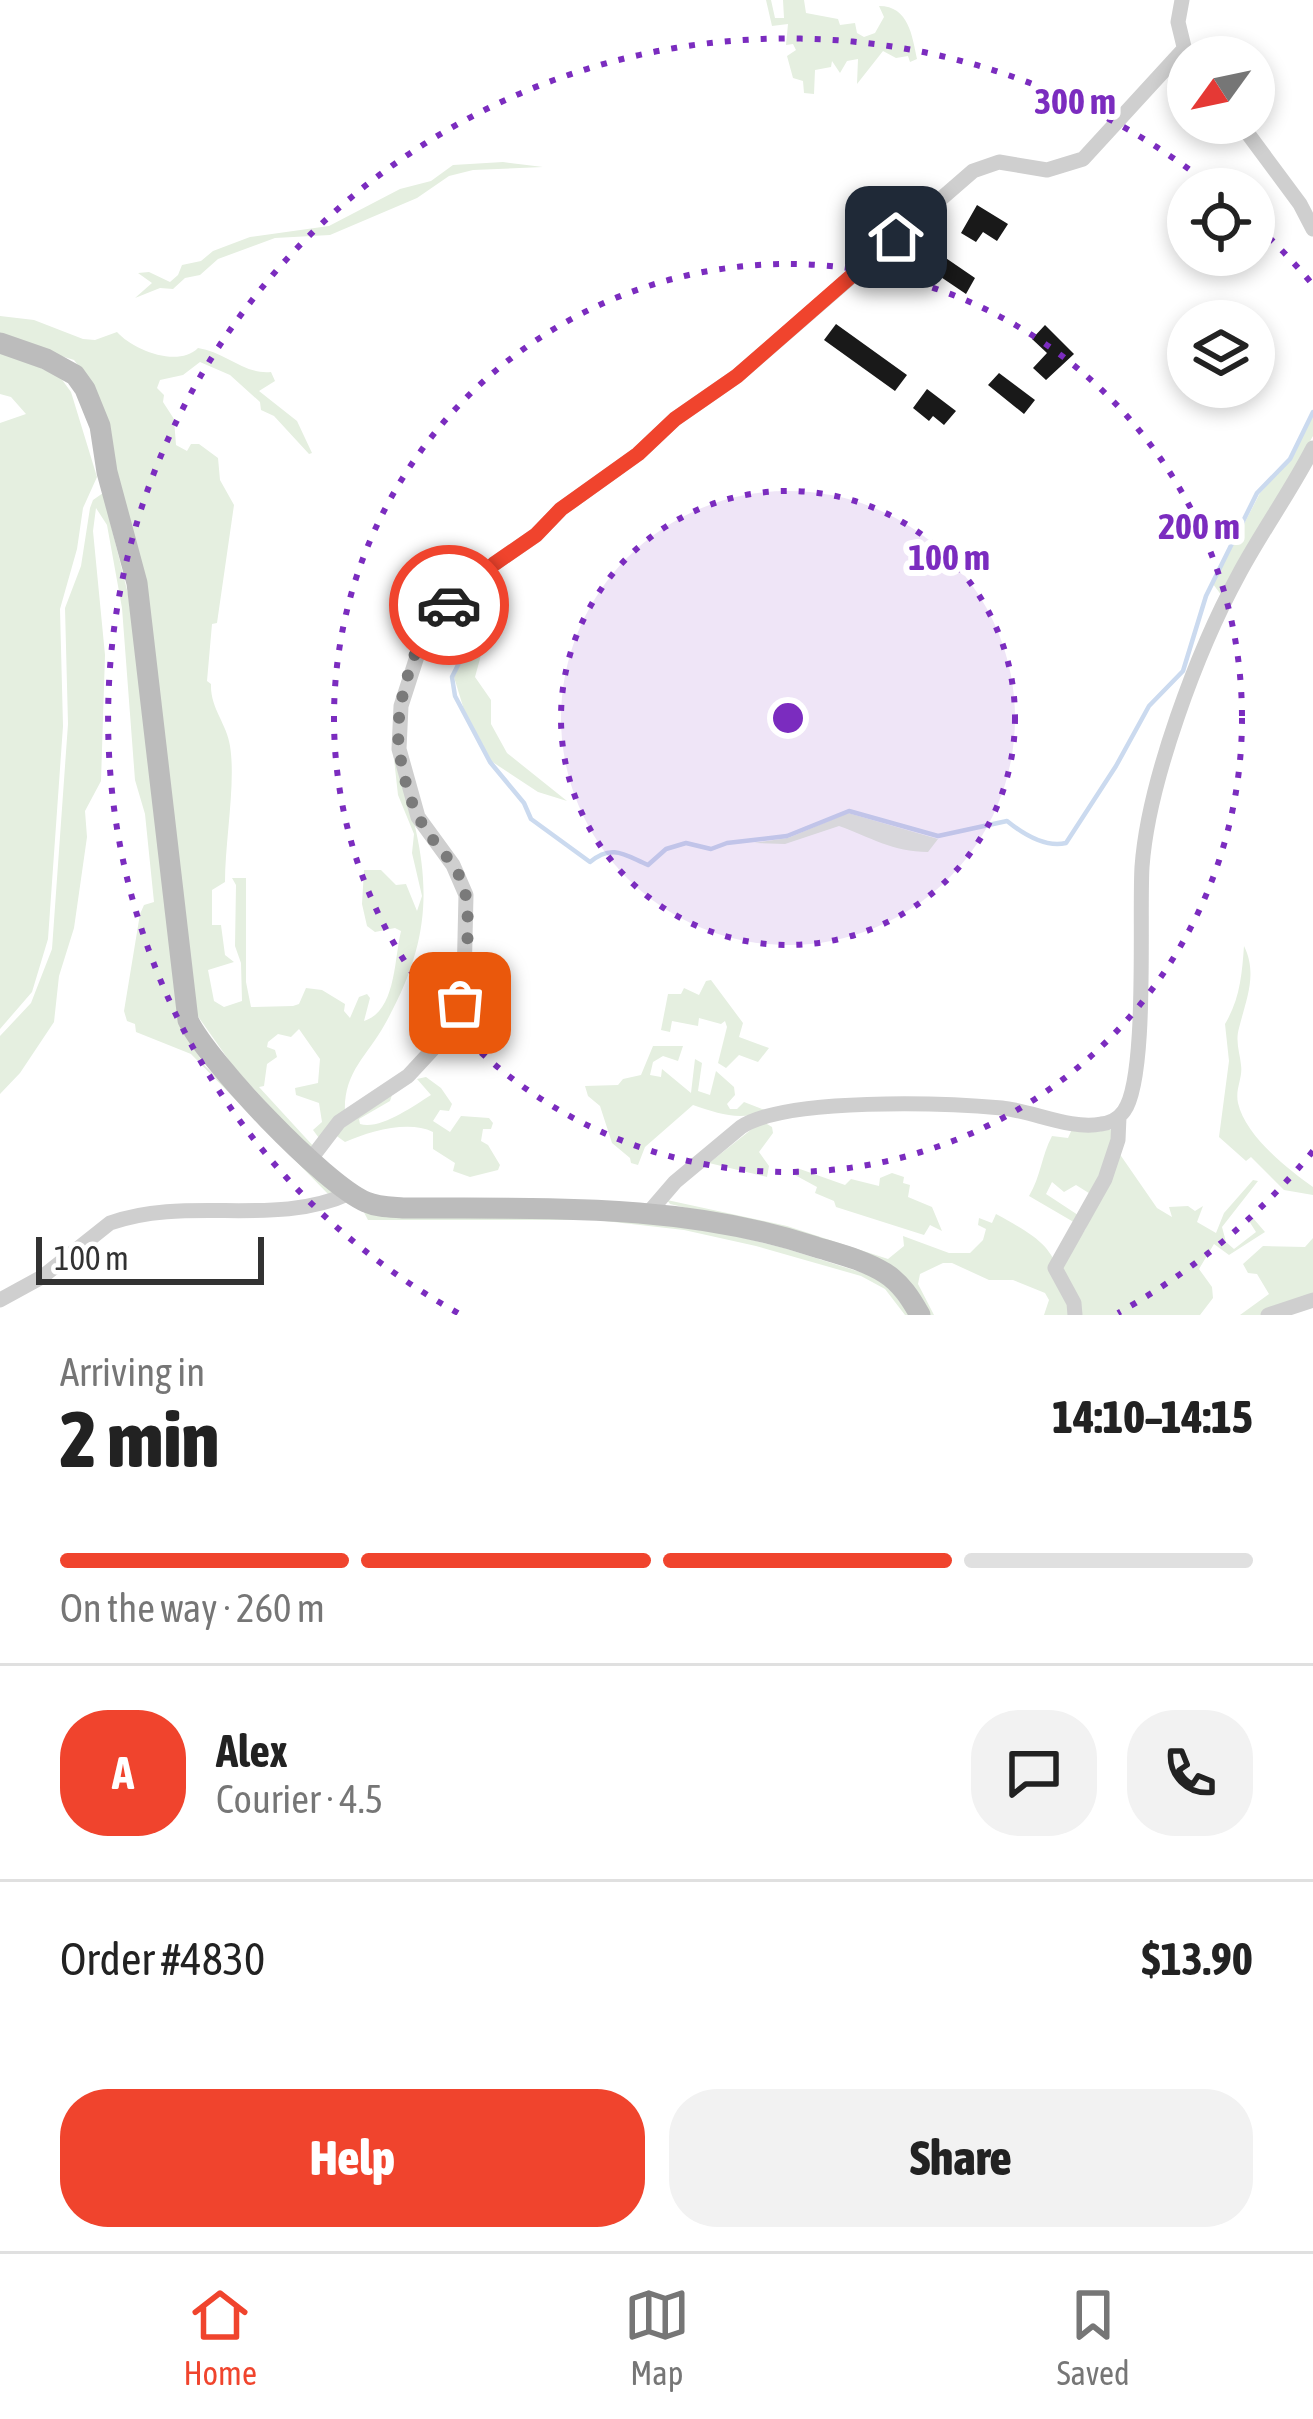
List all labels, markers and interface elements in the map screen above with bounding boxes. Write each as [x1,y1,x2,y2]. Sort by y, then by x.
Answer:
north arrow [1167,36,1275,144]
map controls [1167,36,1275,408]
text: 300 m [1034,80,1116,122]
button: locate [1167,168,1275,276]
pin [845,186,947,288]
icon: home [863,204,929,270]
button: layers [1167,300,1275,408]
text: 200 m [1158,505,1240,547]
text: 100 m [908,536,990,578]
courier [389,545,509,665]
icon: car [416,572,482,638]
centre of rings [767,697,809,739]
pin [409,952,511,1054]
icon: bag [427,970,493,1036]
scale bar [36,1231,264,1284]
text: 100 m [54,1239,129,1277]
text: Arriving in [60,1350,205,1394]
text: 14:10–14:15 [1052,1391,1253,1443]
text: 2 min [60,1394,219,1484]
text: On the way · 260 m [60,1586,325,1630]
button: chat [971,1710,1097,1836]
button: phone [1127,1710,1253,1836]
text: Alex [216,1725,288,1777]
text: A [112,1747,134,1799]
text: Courier · 4.5 [216,1777,383,1821]
text: Order #4830 [60,1933,265,1985]
text: $13.90 [1141,1933,1253,1985]
button: Help [60,2089,645,2227]
button: Share [669,2089,1253,2227]
tab: Home [183,2282,257,2392]
tab: Map [624,2282,690,2392]
tab: Saved [1057,2282,1130,2392]

